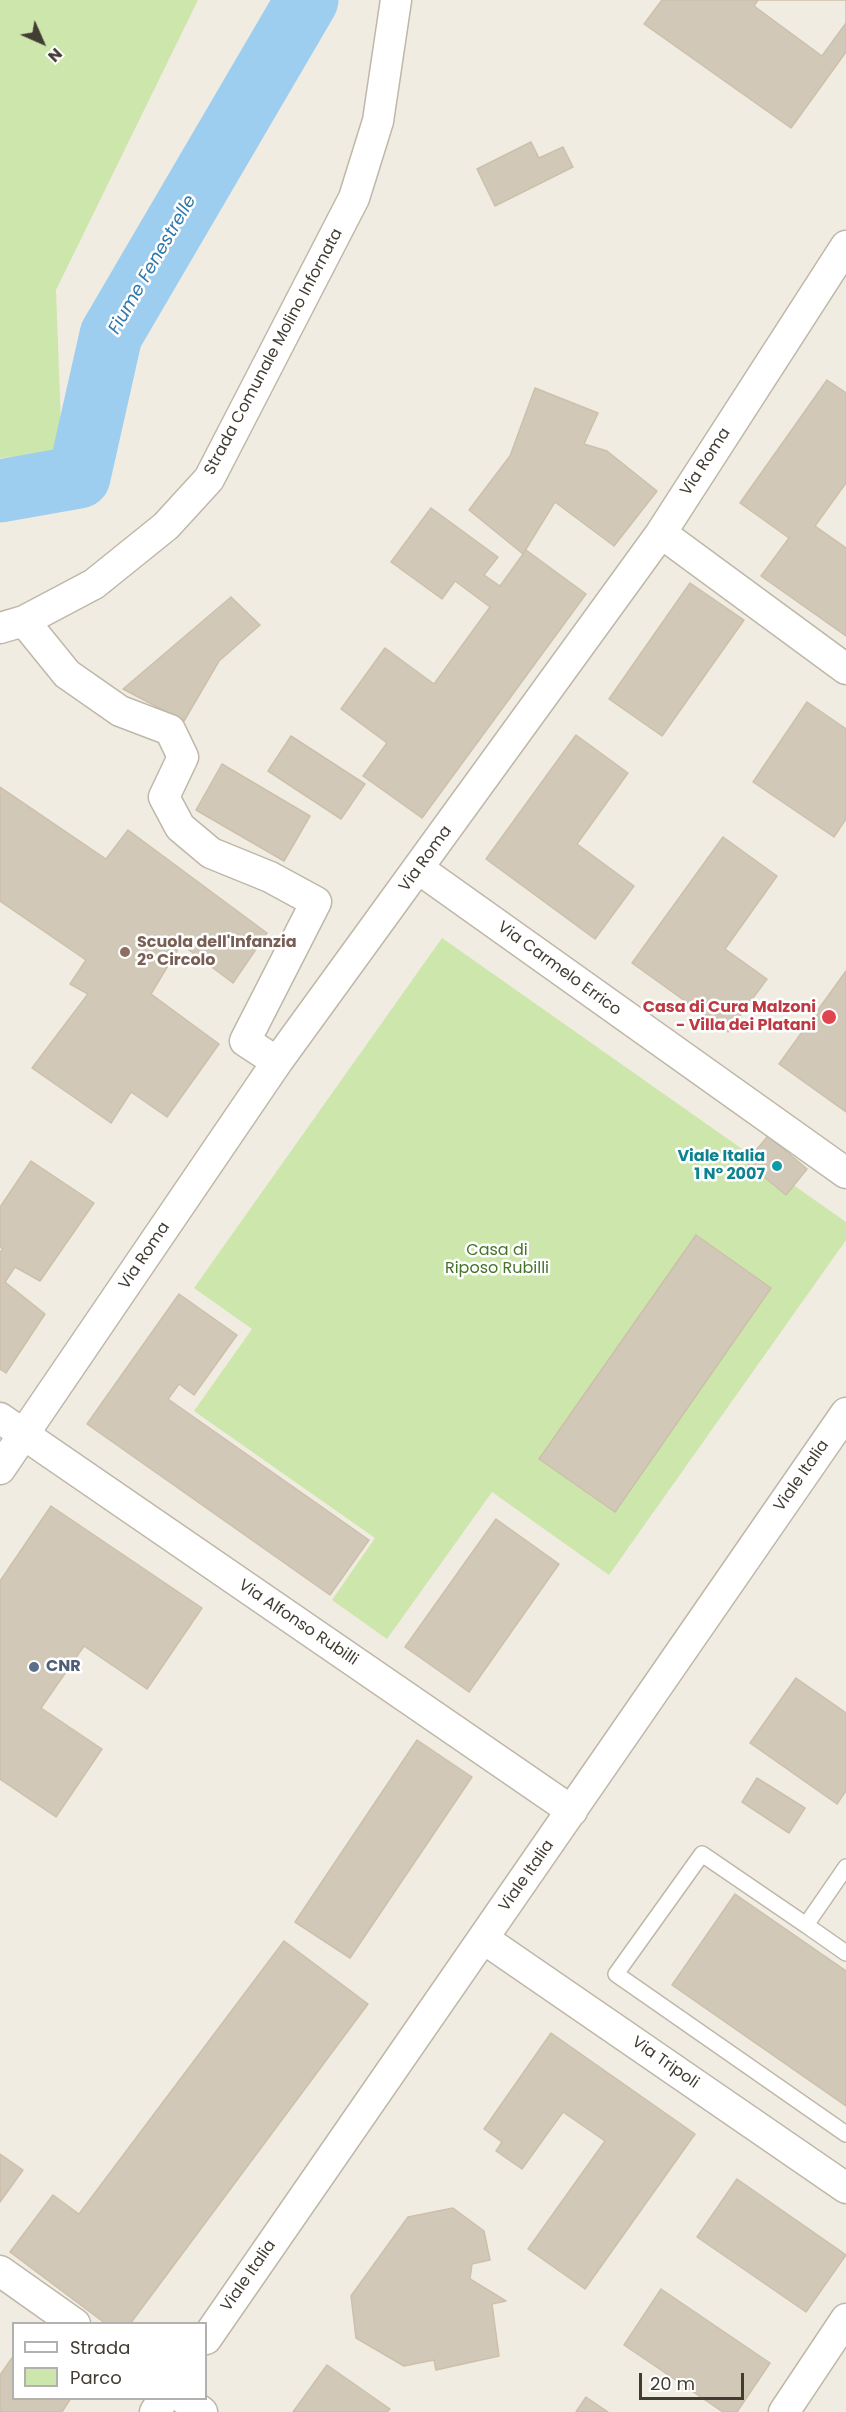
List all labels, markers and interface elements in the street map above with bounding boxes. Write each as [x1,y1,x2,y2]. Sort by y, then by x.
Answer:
north arrow [12,12,72,72]
text: N [43,43,67,67]
water label: Fiume Fenestrelle [104,192,202,338]
street label: Strada Comunale Molino Infornata [201,225,347,479]
street label: Via Roma [677,424,735,500]
street label: Via Roma [396,822,456,896]
street label: Via Carmelo Errico [494,918,624,1020]
place label: Scuola dell'Infanzia 2° Circolo [137,933,297,971]
marker: Scuola dell'Infanzia 2° Circolo [118,945,132,959]
place label: Casa di Cura Malzoni - Villa dei Platani [643,998,816,1036]
marker: Casa di Cura Malzoni - Villa dei Platani [820,1008,838,1026]
place label: Viale Italia 1 N° 2007 [677,1147,765,1185]
marker: Viale Italia 1 N° 2007 [770,1159,784,1173]
street label: Via Roma [115,1219,175,1293]
park label: Casa di Riposo Rubilli [445,1241,549,1279]
street label: Viale Italia [770,1437,834,1515]
street label: Via Alfonso Rubilli [235,1576,361,1670]
place label: CNR [46,1657,81,1677]
marker: CNR [27,1660,41,1674]
street label: Viale Italia [495,1837,559,1915]
street label: Via Tripoli [628,2033,702,2093]
street label: Viale Italia [217,2237,281,2315]
legend [12,2322,207,2400]
text: Strada [70,2335,130,2360]
scale bar [642,2361,747,2399]
text: Parco [70,2365,122,2390]
text: 20 m [650,2371,695,2396]

